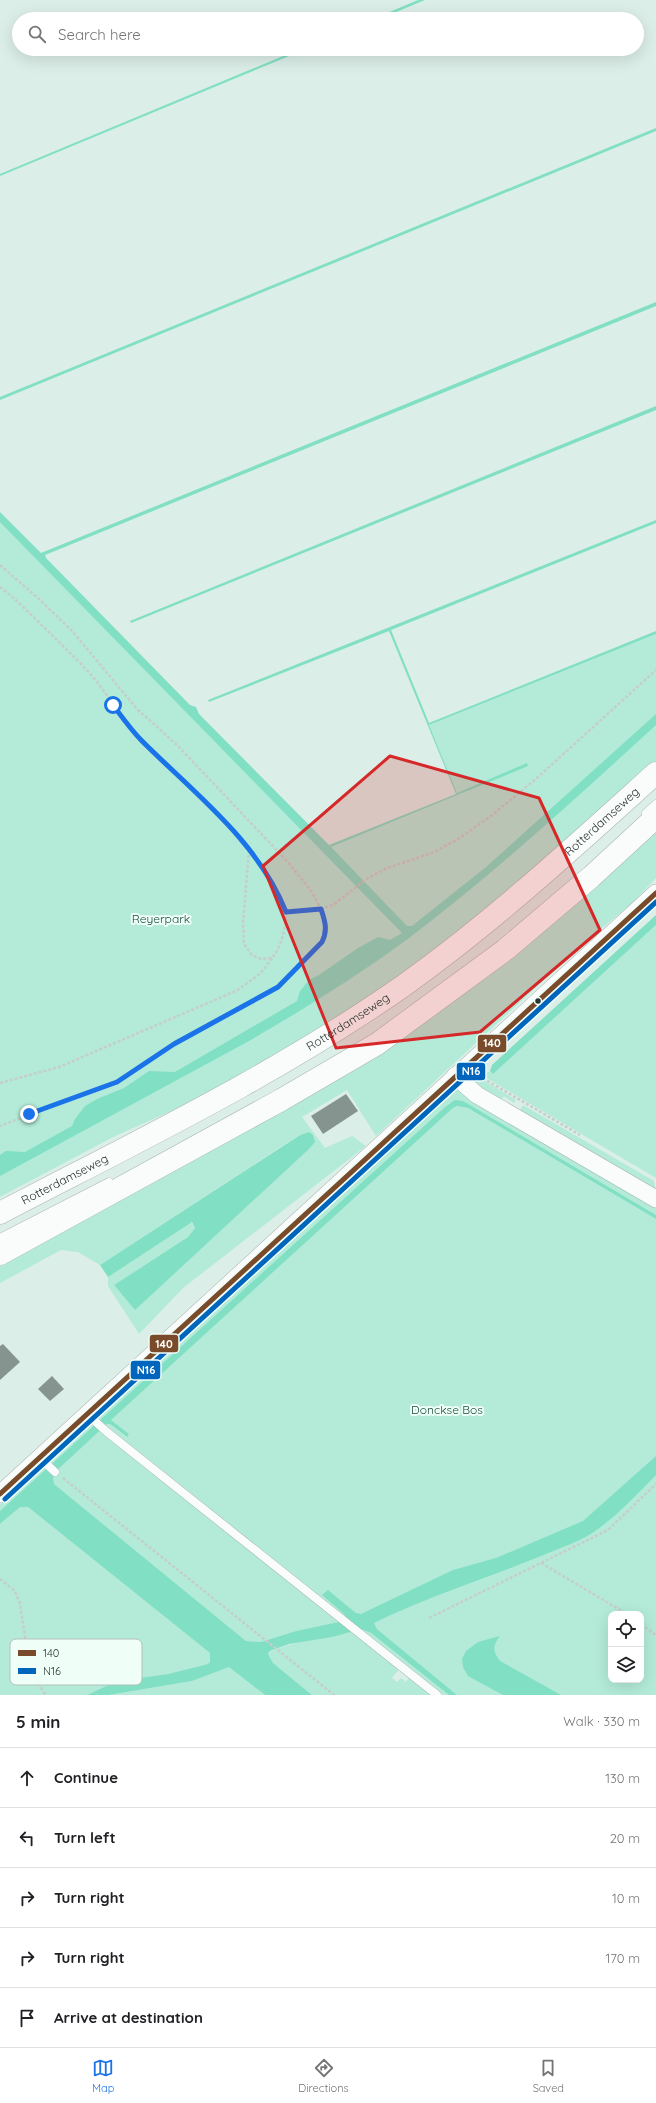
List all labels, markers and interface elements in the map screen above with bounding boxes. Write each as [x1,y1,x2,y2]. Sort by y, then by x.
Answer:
search box [12,12,644,56]
icon: search [26,23,48,45]
text: Search here [58,25,141,44]
route start [104,696,122,714]
street label: Rotterdamseweg [561,784,642,859]
park label: Reyerpark [132,911,190,926]
street label: Rotterdamseweg [303,990,392,1054]
unlabelled marker [533,996,543,1006]
line badge: 140 [477,1034,507,1053]
text: 140 [483,1036,501,1050]
line badge: N16 [456,1062,486,1081]
text: N16 [462,1064,480,1078]
route end [20,1105,38,1123]
street label: Rotterdamseweg [19,1150,111,1208]
line badge: 140 [149,1334,179,1353]
text: 140 [155,1337,173,1351]
line badge: N16 [130,1360,161,1380]
text: N16 [137,1363,155,1377]
park label: Donckse Bos [411,1402,483,1417]
map controls [608,1611,644,1683]
button: locate [608,1611,644,1647]
legend [10,1639,142,1685]
text: 140 [43,1646,59,1660]
button: layers [608,1647,644,1683]
text: N16 [43,1664,61,1678]
text: 5 min [16,1711,60,1732]
text: Walk · 330 m [563,1713,640,1729]
icon: ahead [16,1767,38,1789]
text: Continue [54,1768,118,1787]
text: 130 m [605,1770,640,1786]
icon: left [16,1827,38,1849]
text: Turn left [54,1828,116,1847]
text: 20 m [610,1830,640,1846]
icon: right [16,1887,38,1909]
text: Turn right [54,1888,125,1907]
text: 10 m [612,1890,640,1906]
icon: right [16,1947,38,1969]
text: Turn right [54,1948,125,1967]
text: 170 m [605,1950,640,1966]
icon: arrive [16,2007,38,2029]
text: Arrive at destination [54,2008,203,2027]
tab: Map [92,2057,114,2095]
tab: Directions [298,2057,349,2095]
tab: Saved [533,2057,564,2095]

